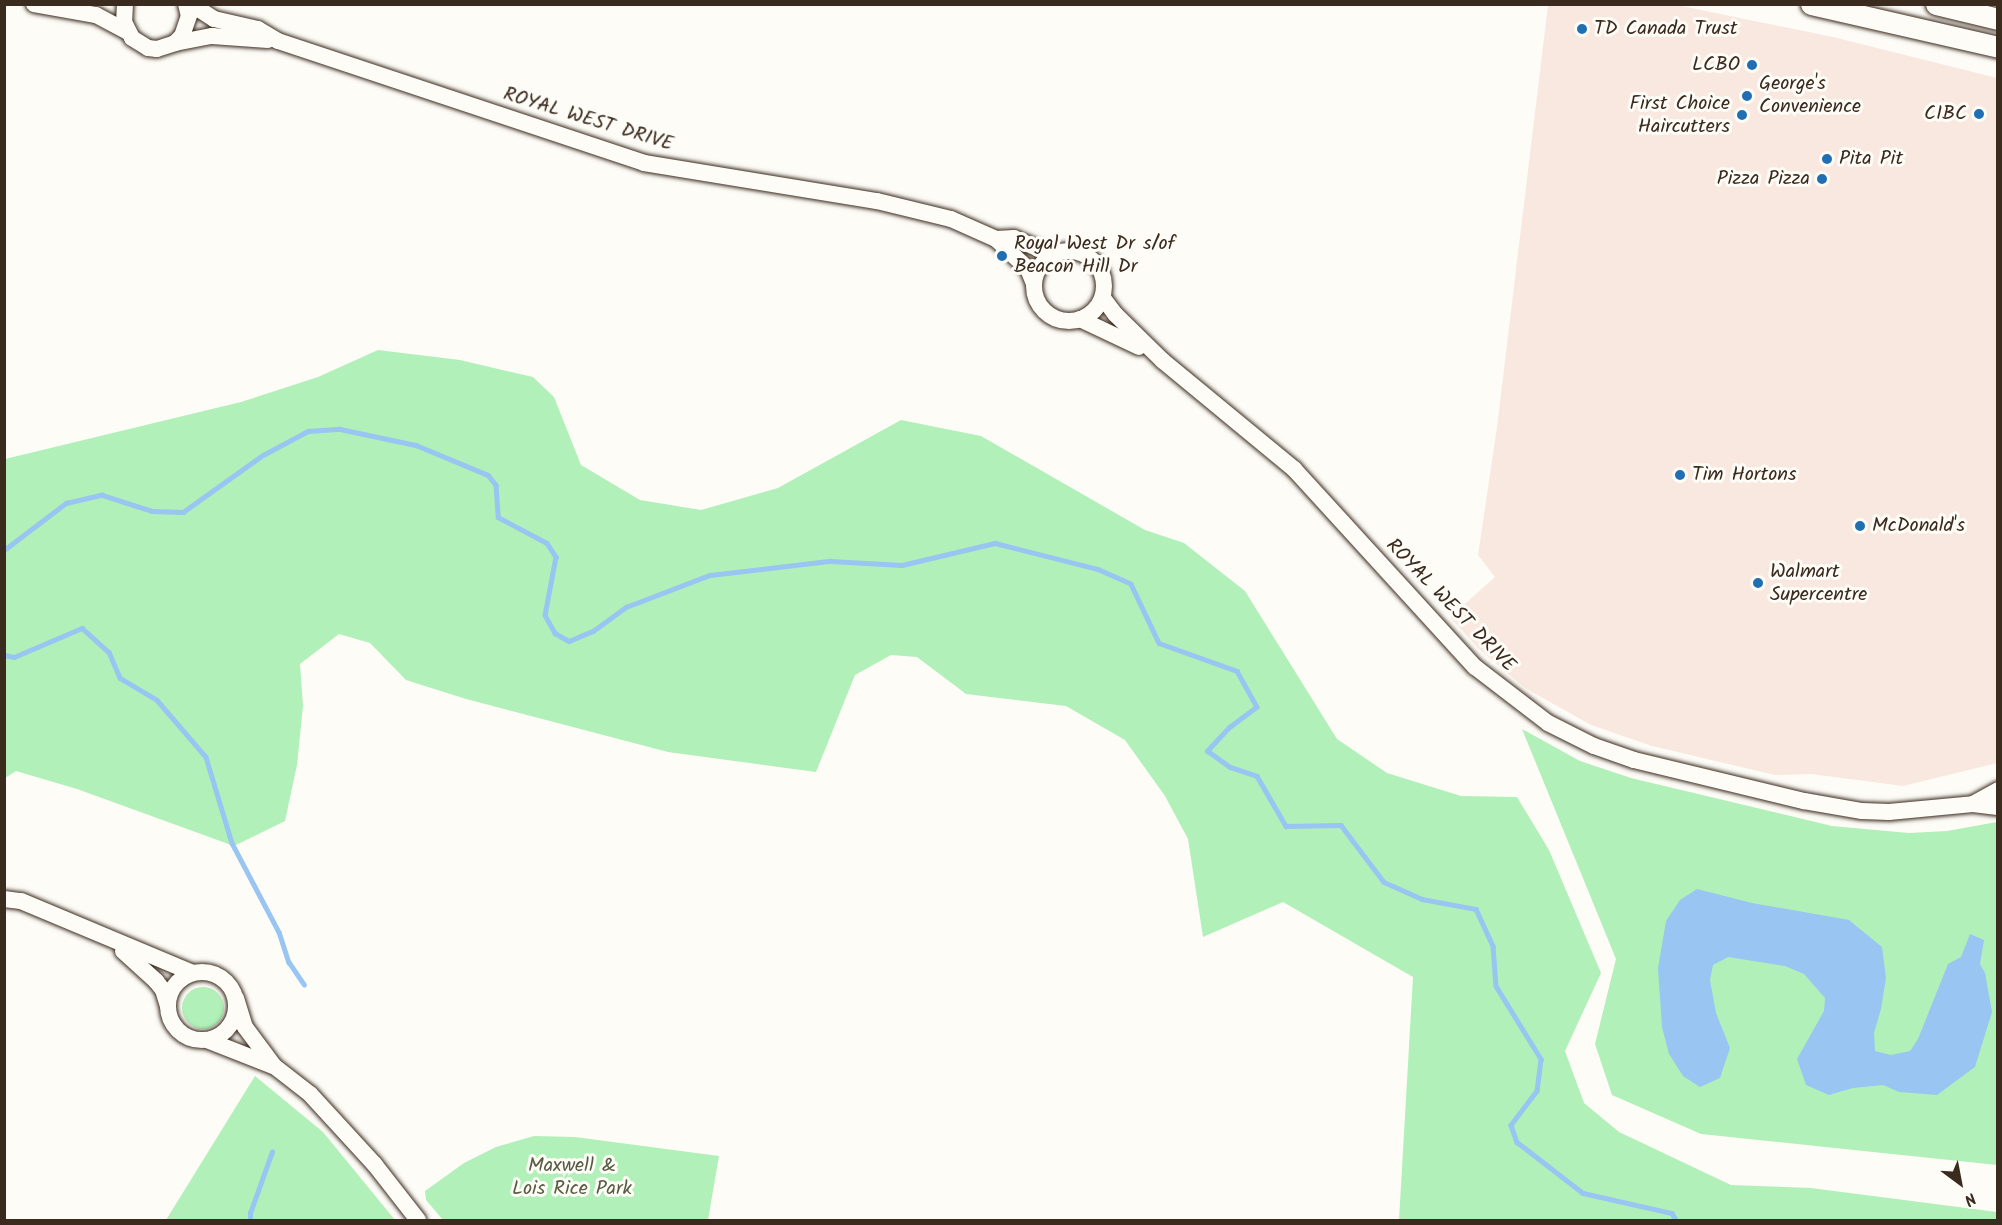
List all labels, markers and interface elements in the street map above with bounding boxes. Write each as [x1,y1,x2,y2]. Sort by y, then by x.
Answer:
place label: TD Canada Trust [1594,17,1738,41]
marker: TD Canada Trust [1575,22,1589,36]
place label: LCBO [1692,53,1740,77]
marker: LCBO [1745,58,1759,72]
place label: George's Convenience [1759,72,1861,119]
street label: ROYAL WEST DRIVE [500,83,676,157]
marker: George's Convenience [1740,89,1754,103]
place label: First Choice Haircutters [1629,92,1730,139]
place label: CIBC [1924,102,1967,126]
marker: CIBC [1972,107,1986,121]
marker: First Choice Haircutters [1735,108,1749,122]
place label: Pita Pit [1839,147,1903,171]
marker: Pita Pit [1820,152,1834,166]
place label: Pizza Pizza [1717,167,1810,191]
marker: Pizza Pizza [1815,172,1829,186]
place label: Royal West Dr s/of Beacon Hill Dr [1014,232,1175,279]
marker: Royal West Dr s/of Beacon Hill Dr [995,249,1009,263]
place label: Tim Hortons [1692,463,1796,487]
marker: Tim Hortons [1673,468,1687,482]
place label: McDonald's [1872,514,1965,538]
marker: McDonald's [1853,519,1867,533]
street label: ROYAL WEST DRIVE [1380,534,1520,678]
place label: Walmart Supercentre [1770,560,1867,607]
marker: Walmart Supercentre [1751,576,1765,590]
north arrow [1930,1153,1990,1213]
park label: Maxwell & Lois Rice Park [512,1155,632,1202]
text: N [1959,1185,1981,1212]

